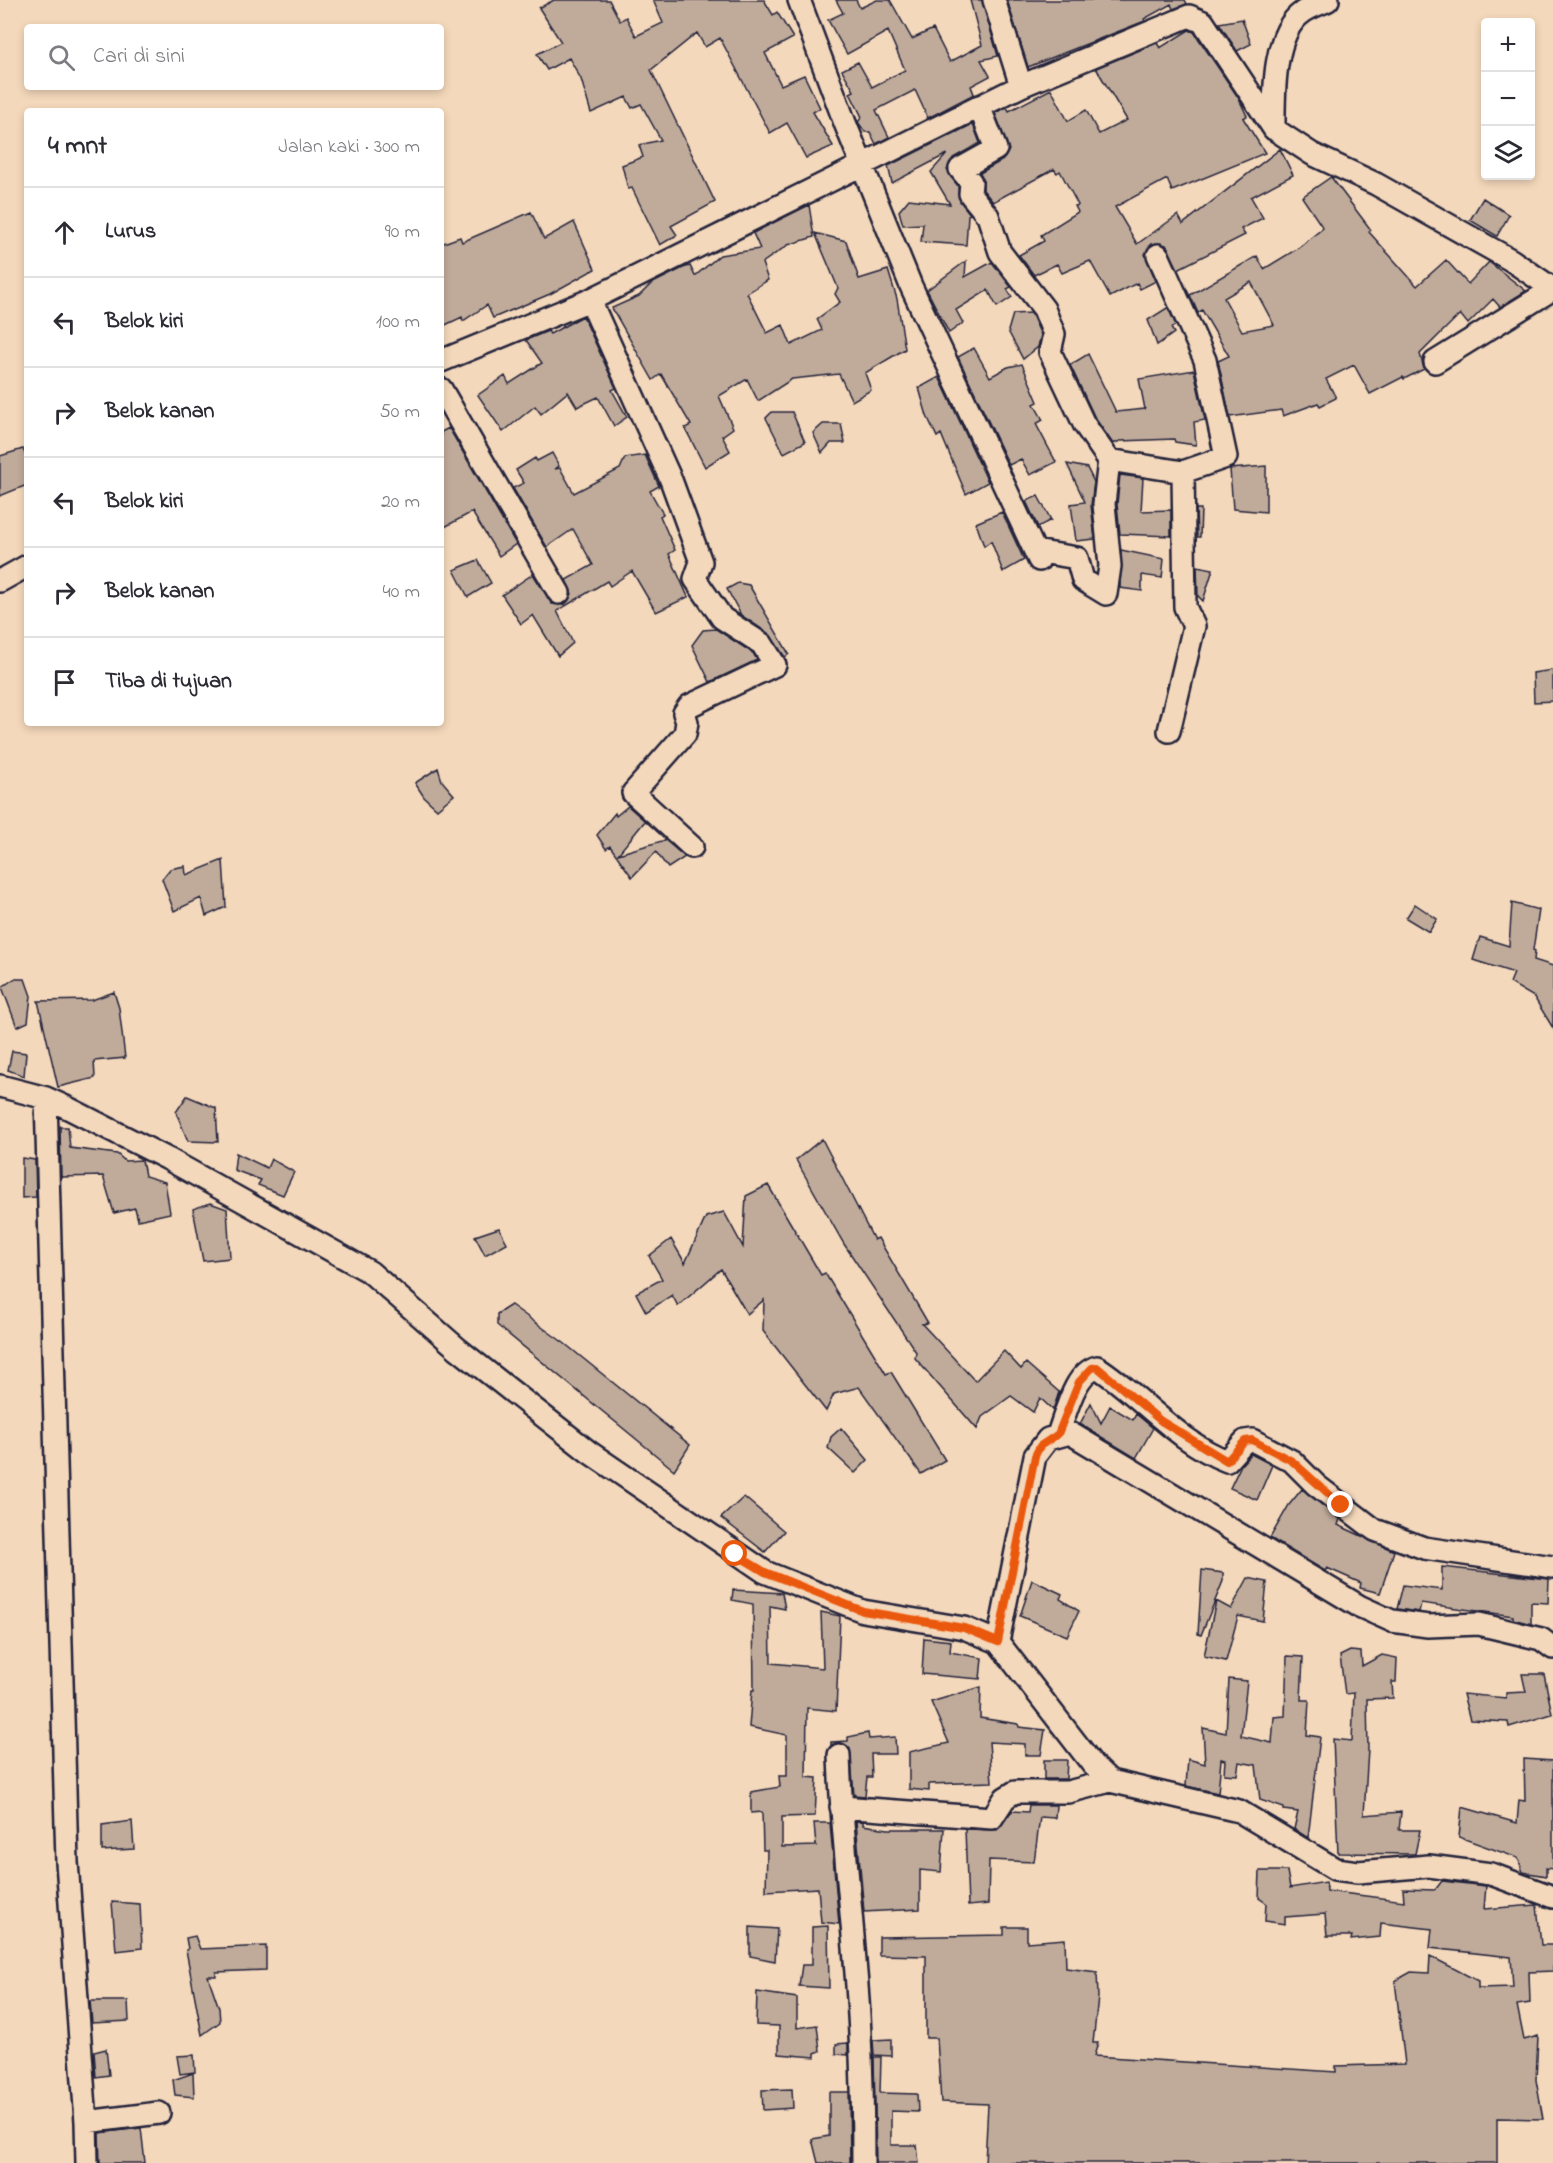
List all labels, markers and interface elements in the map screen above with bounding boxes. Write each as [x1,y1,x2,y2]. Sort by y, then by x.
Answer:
map controls [1481,18,1535,180]
button: + [1481,18,1535,72]
search box [24,24,444,90]
icon: search [45,41,78,74]
text: Cari di sini [93,41,185,73]
button: − [1481,72,1535,126]
button: layers [1481,126,1535,180]
text: 4 mnt [48,128,107,166]
text: Jalan kaki · 300 m [278,133,420,162]
icon: ahead [48,216,81,249]
text: Lurus [105,216,156,248]
text: 90 m [385,218,420,247]
icon: left [48,306,81,339]
text: Belok kiri [105,306,184,338]
text: 100 m [376,308,420,337]
icon: right [48,396,81,429]
text: Belok kanan [105,396,214,428]
text: 50 m [379,398,420,427]
icon: left [48,486,81,519]
text: Belok kiri [105,486,184,518]
text: 20 m [381,488,420,517]
icon: right [48,576,81,609]
text: Belok kanan [105,576,214,608]
text: 40 m [383,578,420,607]
icon: arrive [48,666,81,699]
text: Tiba di tujuan [105,666,232,698]
route end [1327,1491,1353,1517]
route start [721,1540,747,1566]

